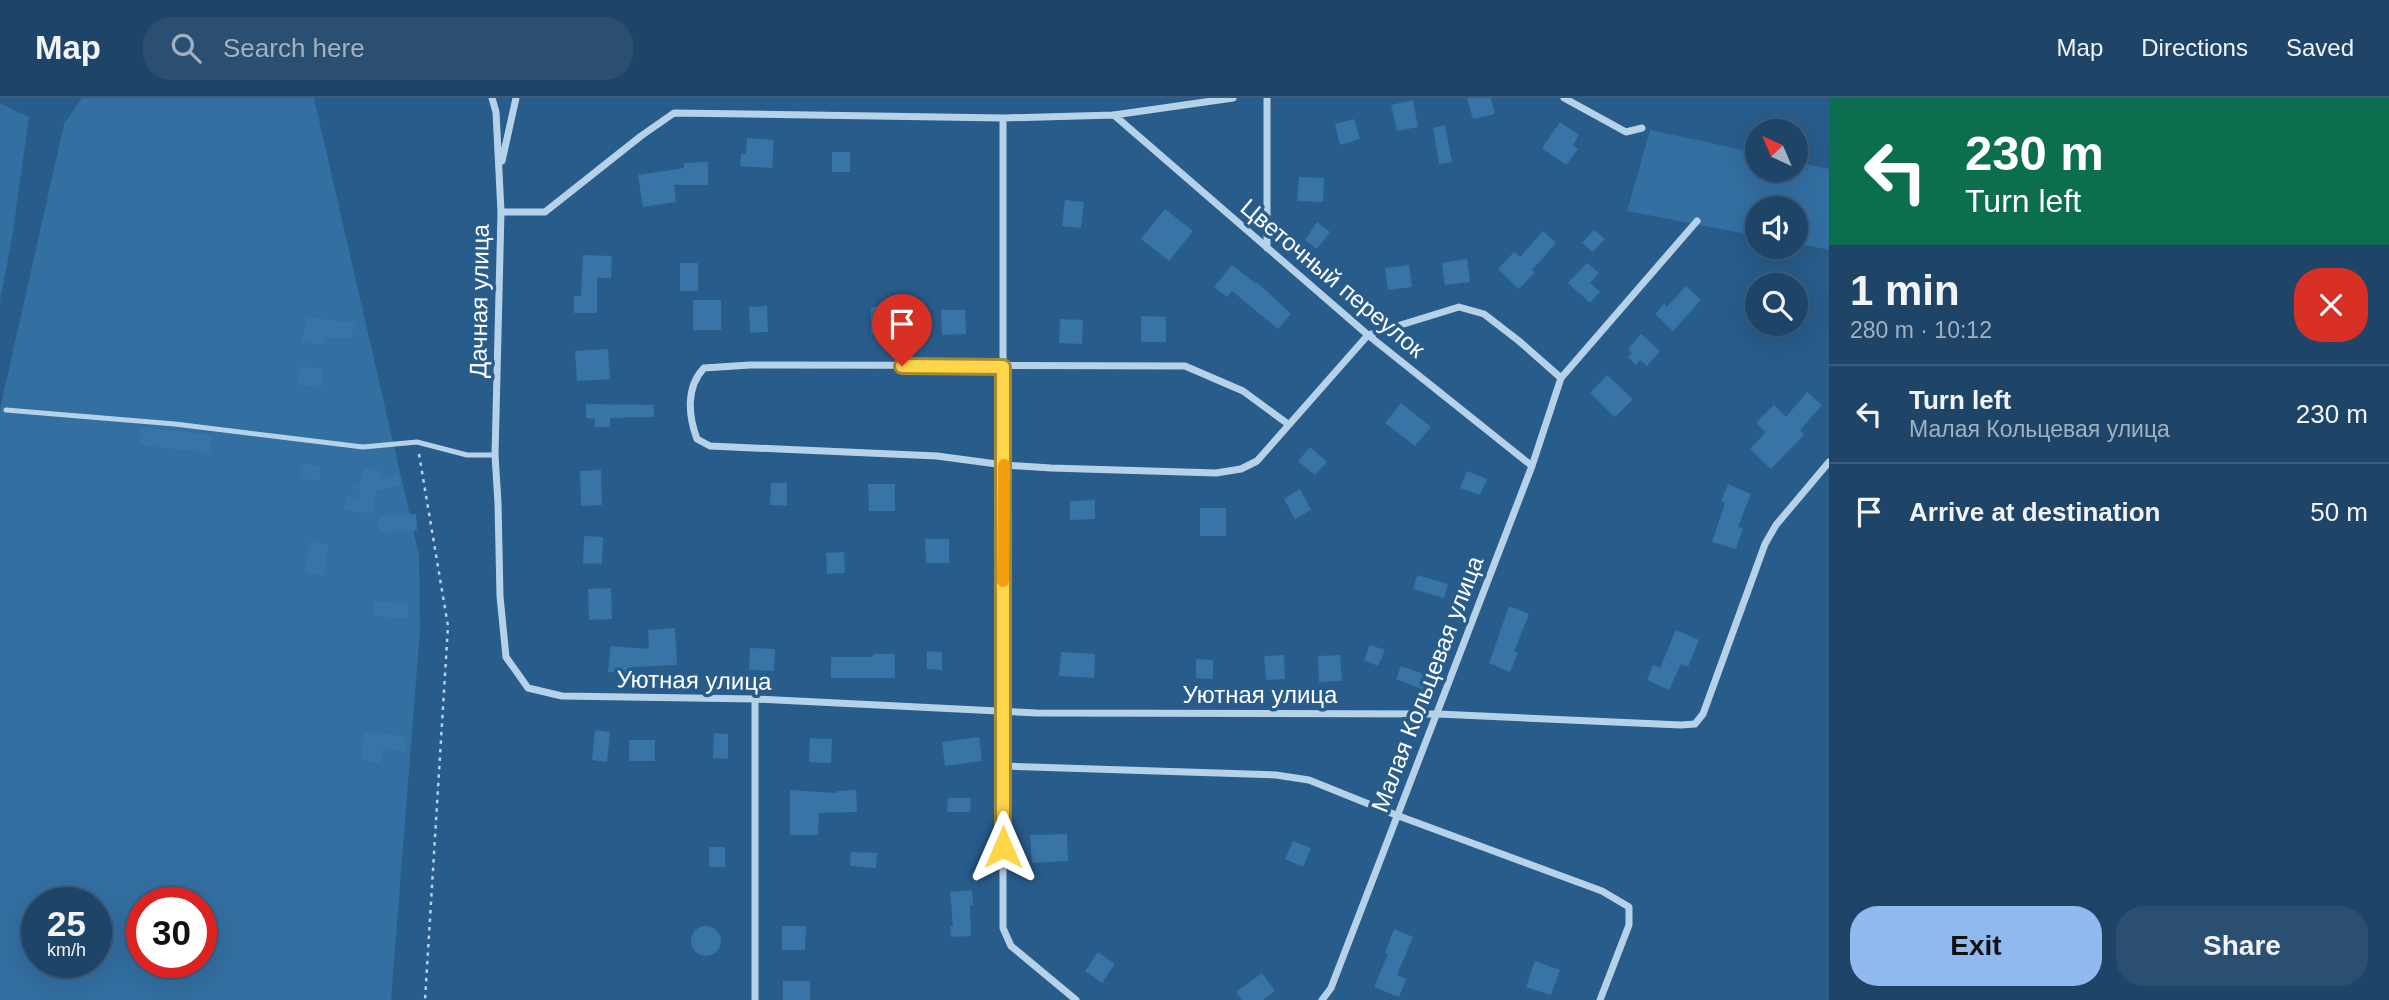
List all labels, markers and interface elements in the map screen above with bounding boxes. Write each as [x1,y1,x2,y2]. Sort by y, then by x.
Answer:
search box [143,17,633,80]
text: Map [35,29,101,66]
icon: search [167,29,205,67]
text: Search here [223,33,365,63]
text: Map [2057,34,2103,61]
text: Directions [2141,34,2248,61]
text: Saved [2286,34,2354,61]
north arrow [1745,119,1808,182]
map controls [1745,119,1808,336]
icon: left [1850,126,1941,217]
text: 230 m [1965,126,2104,180]
text: Turn left [1965,183,2081,219]
street label: Цветочный переулок [1236,193,1431,363]
button: sound [1745,196,1808,259]
street label: Дачная улица [464,223,494,378]
text: 1 min [1850,267,1960,314]
button: close [2294,268,2368,342]
button: search [1745,273,1808,336]
pin [872,294,932,366]
icon: arrive [883,305,921,343]
text: 280 m · 10:12 [1850,317,1992,343]
text: Turn left [1909,385,2011,415]
icon: left [1850,395,1888,433]
text: 230 m [2296,399,2368,429]
text: Малая Кольцевая улица [1909,416,2170,442]
icon: arrive [1850,493,1888,531]
text: Arrive at destination [1909,497,2160,527]
text: 50 m [2310,497,2368,527]
street label: Малая Кольцевая улица [1366,551,1489,816]
street label: Уютная улица [616,665,772,695]
street label: Уютная улица [1183,681,1338,708]
position arrow [966,810,1040,884]
speed limit sign: 30 [126,887,217,978]
text: 25 [47,904,86,943]
button: Exit [1850,906,2102,986]
button: Share [2116,906,2368,986]
text: km/h [47,940,86,960]

